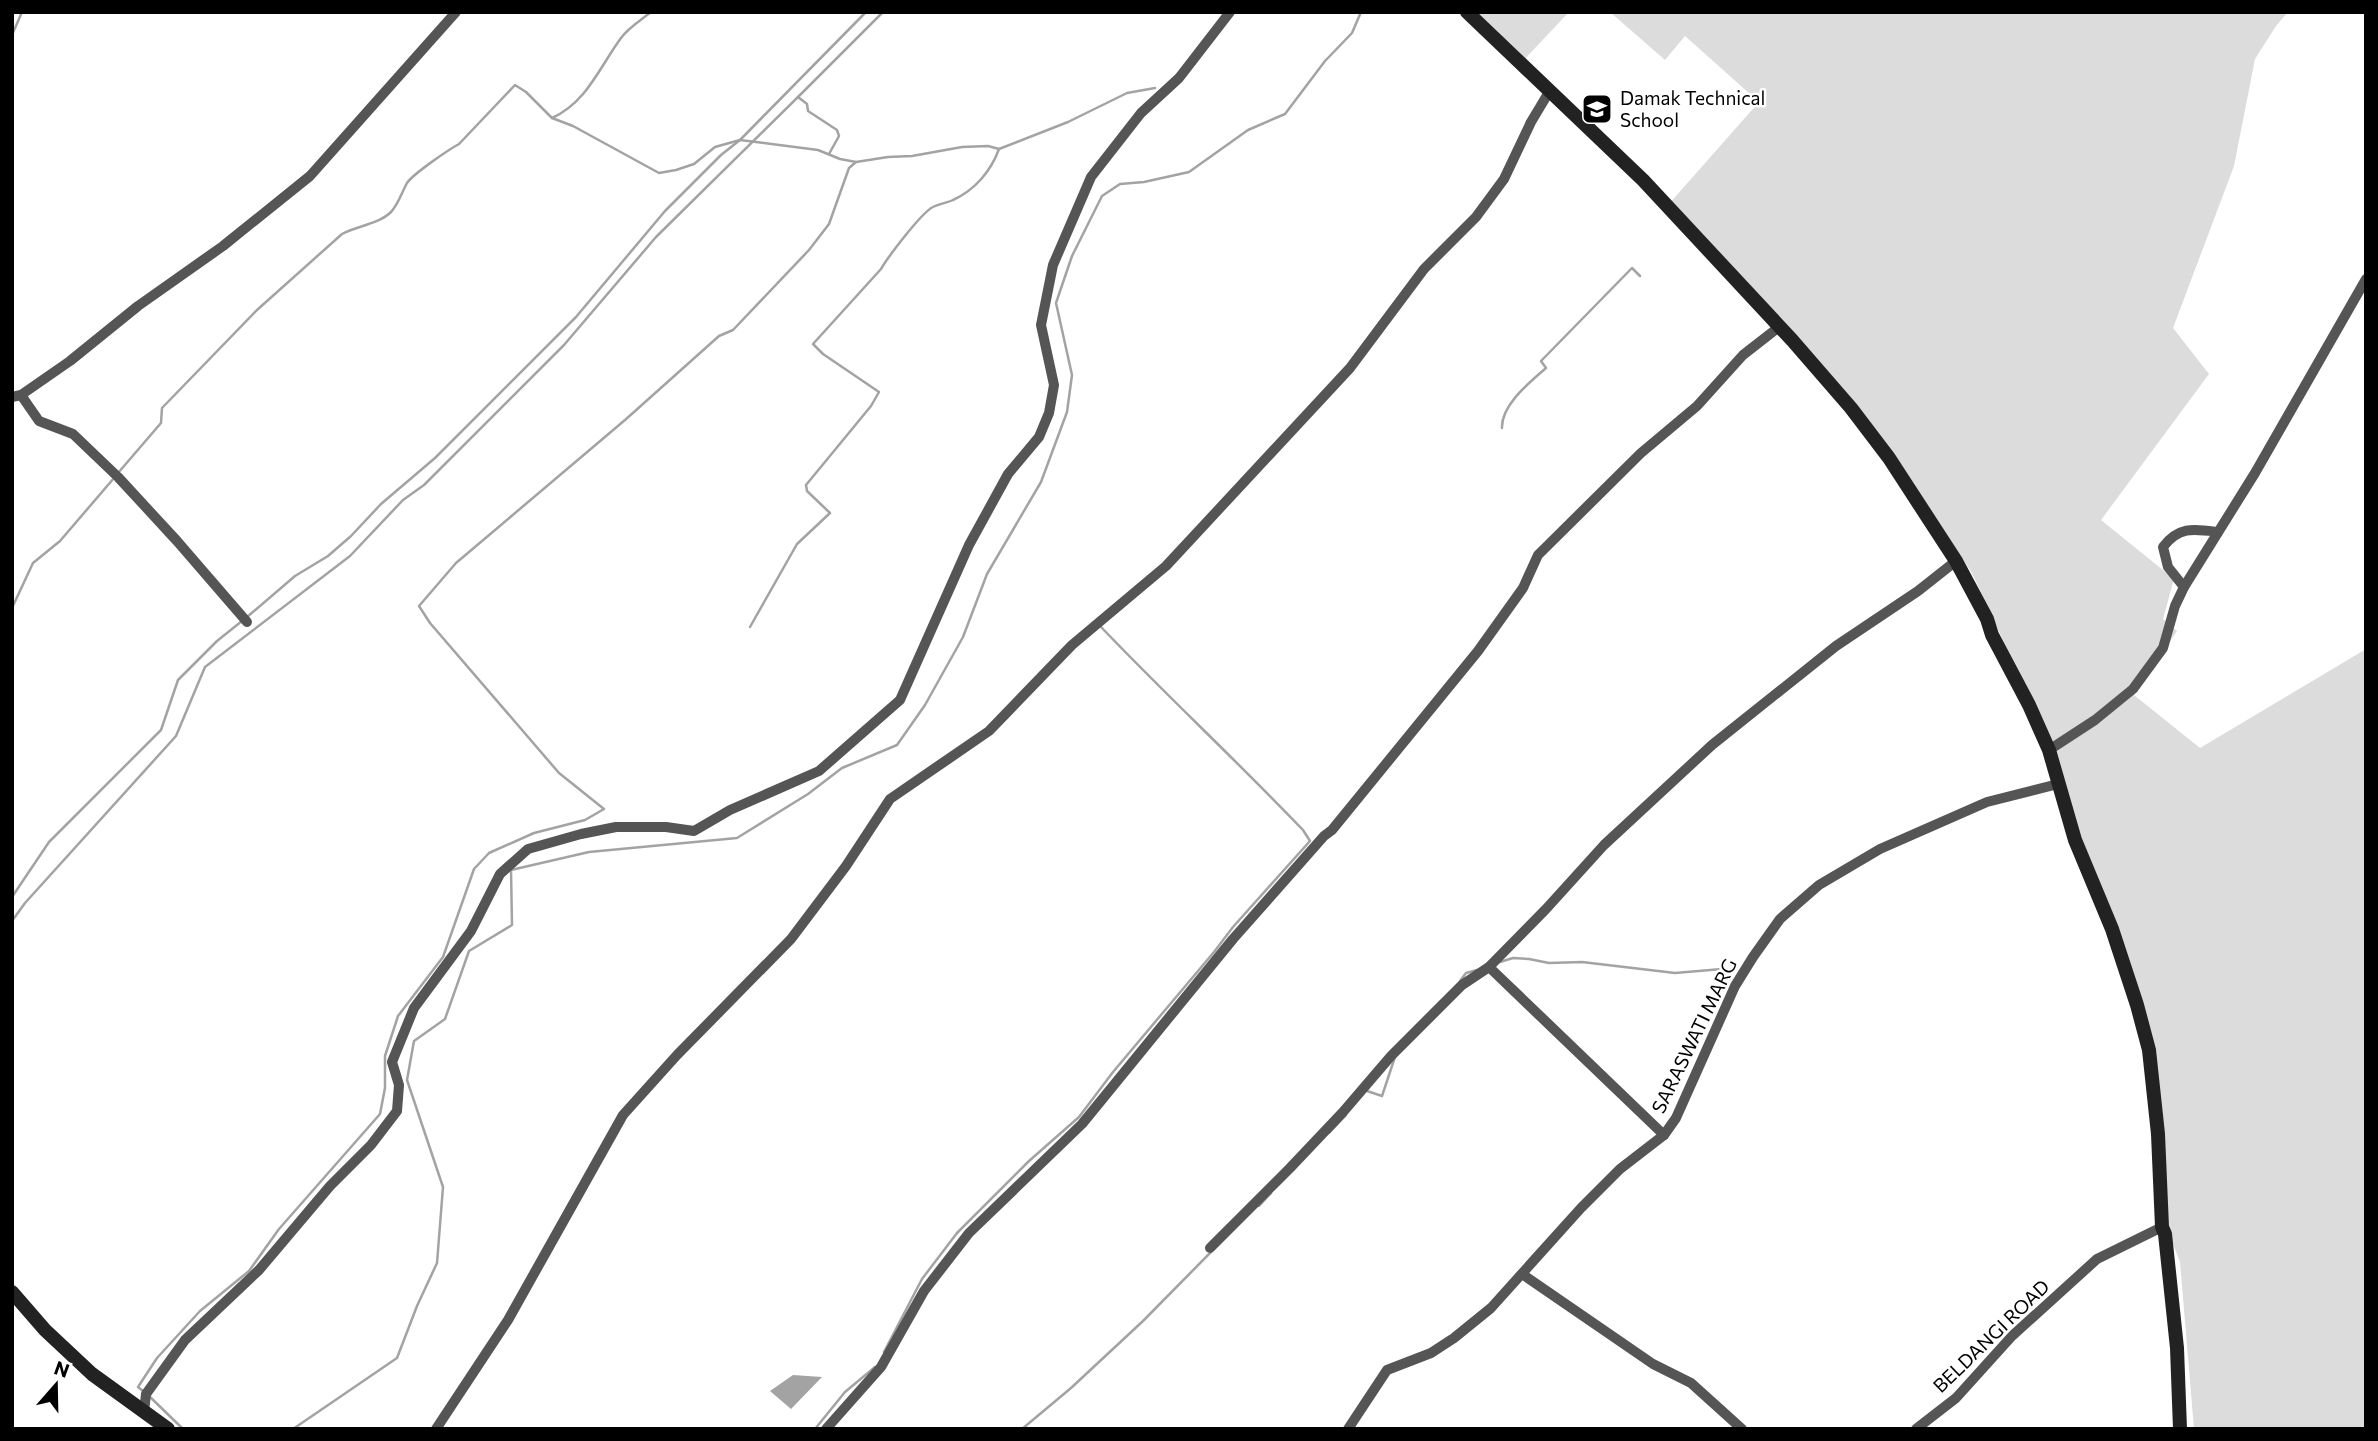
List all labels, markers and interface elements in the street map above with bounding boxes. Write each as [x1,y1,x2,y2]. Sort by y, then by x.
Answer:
place label: Damak Technical School [1620,86,1765,131]
school or university icon: Damak Technical School [1580,92,1614,126]
street label: SARASWATI MARG [1646,955,1741,1117]
street label: BELDANGI ROAD [1928,1274,2054,1397]
north arrow [21,1350,91,1420]
text: N [51,1355,73,1382]

